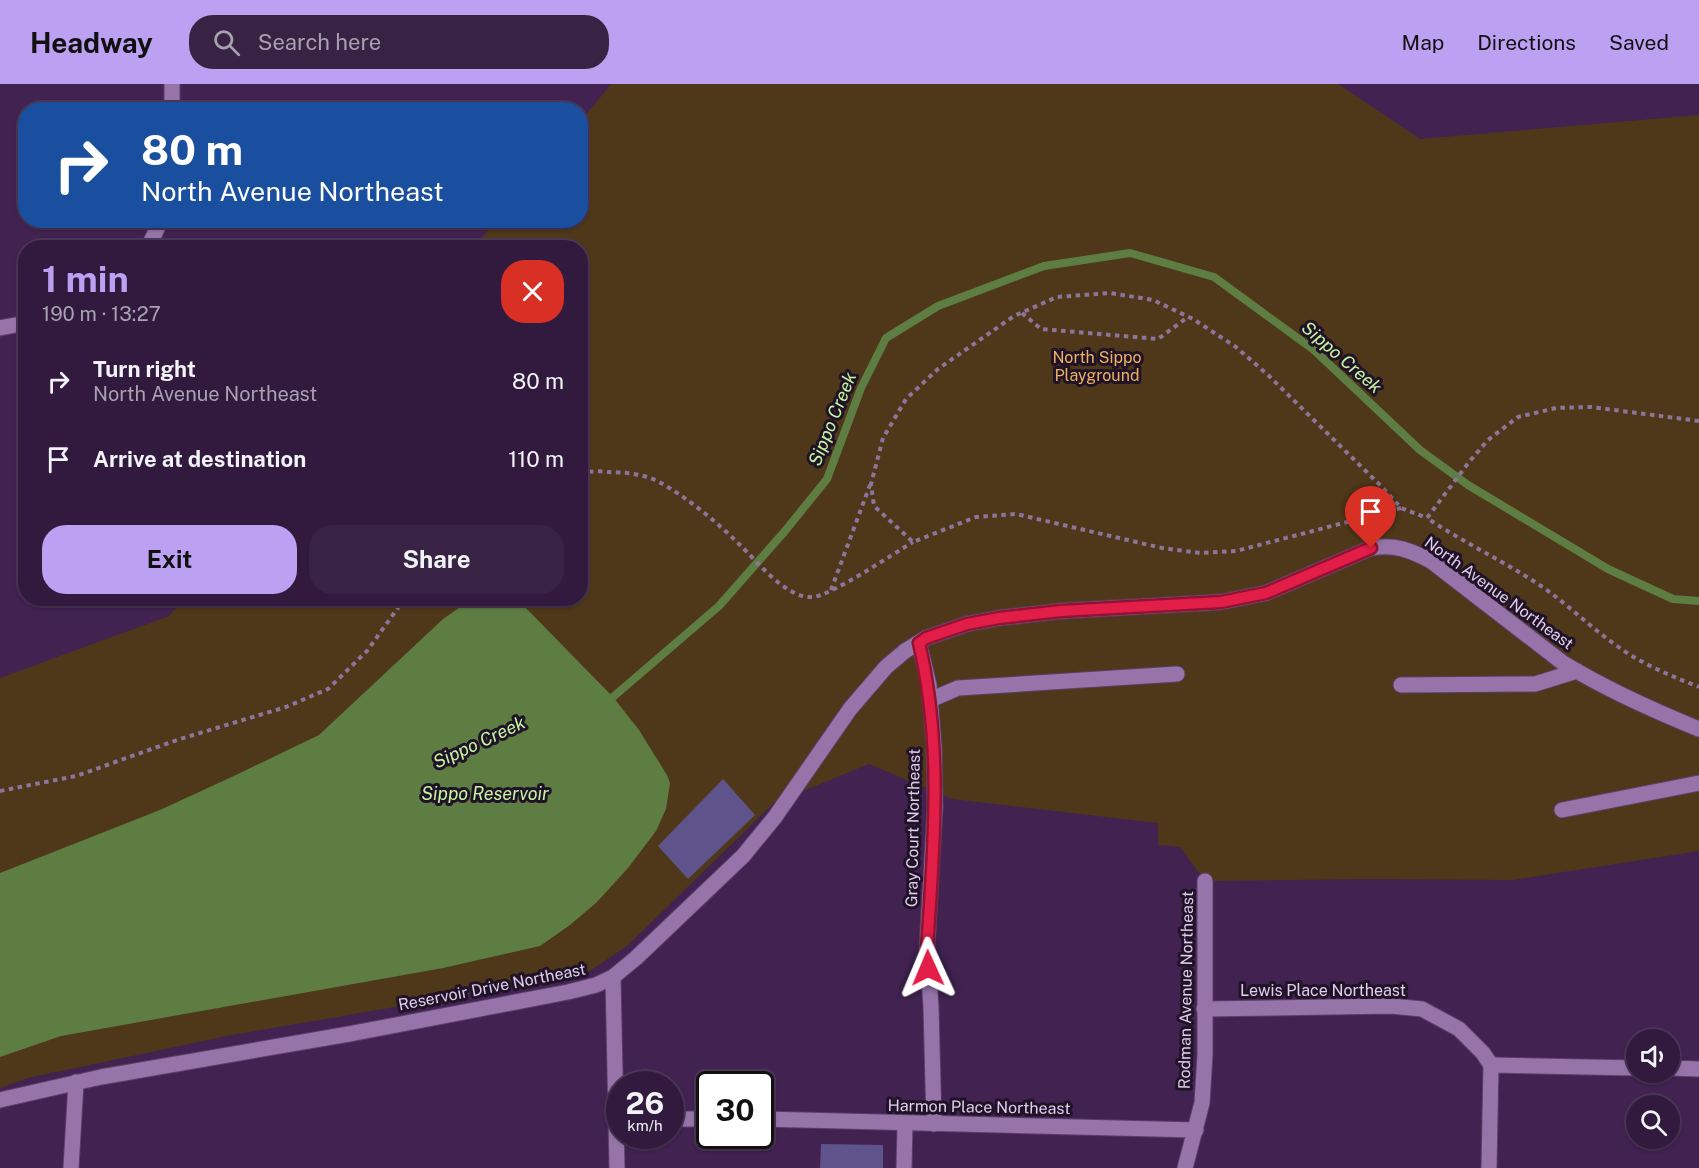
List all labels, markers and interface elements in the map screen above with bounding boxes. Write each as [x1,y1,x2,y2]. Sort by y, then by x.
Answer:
search box [189,15,609,69]
text: Headway [30,26,153,59]
icon: search [210,26,243,59]
text: Search here [258,29,381,55]
text: Map [1402,30,1444,55]
text: Directions [1477,30,1576,55]
text: Saved [1609,30,1669,55]
text: 80 m [141,125,243,174]
icon: right [42,126,120,204]
text: North Avenue Northeast [141,175,444,207]
text: 1 min [42,258,129,300]
button: close [501,260,564,323]
text: 190 m · 13:27 [42,302,161,326]
water label: Sippo Creek [1298,317,1386,398]
park label: North Sippo Playground [1052,348,1142,385]
text: Turn right [93,356,196,382]
icon: right [42,365,75,398]
text: 80 m [512,368,564,394]
water label: Sippo Creek [804,369,860,469]
text: North Avenue Northeast [93,382,317,406]
icon: arrive [42,443,75,476]
text: Arrive at destination [93,446,306,472]
text: 110 m [508,446,564,472]
pin [1345,486,1396,548]
icon: arrive [1354,495,1387,528]
button: Exit [42,525,297,594]
button: Share [309,525,564,594]
street label: North Avenue Northeast [1421,533,1577,653]
water label: Sippo Creek [430,711,529,772]
street label: Gray Court Northeast [902,749,924,907]
water label: Sippo Reservoir [421,783,549,804]
street label: Rodman Avenue Northeast [1175,891,1197,1089]
position arrow [896,936,960,1000]
street label: Reservoir Drive Northeast [397,959,587,1015]
street label: Lewis Place Northeast [1240,981,1406,1000]
map controls [1626,1029,1680,1149]
button: sound [1626,1029,1680,1083]
speed limit sign: 30 [696,1071,774,1149]
text: 26 [626,1085,664,1121]
button: search [1626,1095,1680,1149]
street label: Harmon Place Northeast [887,1096,1071,1118]
text: km/h [627,1117,663,1134]

